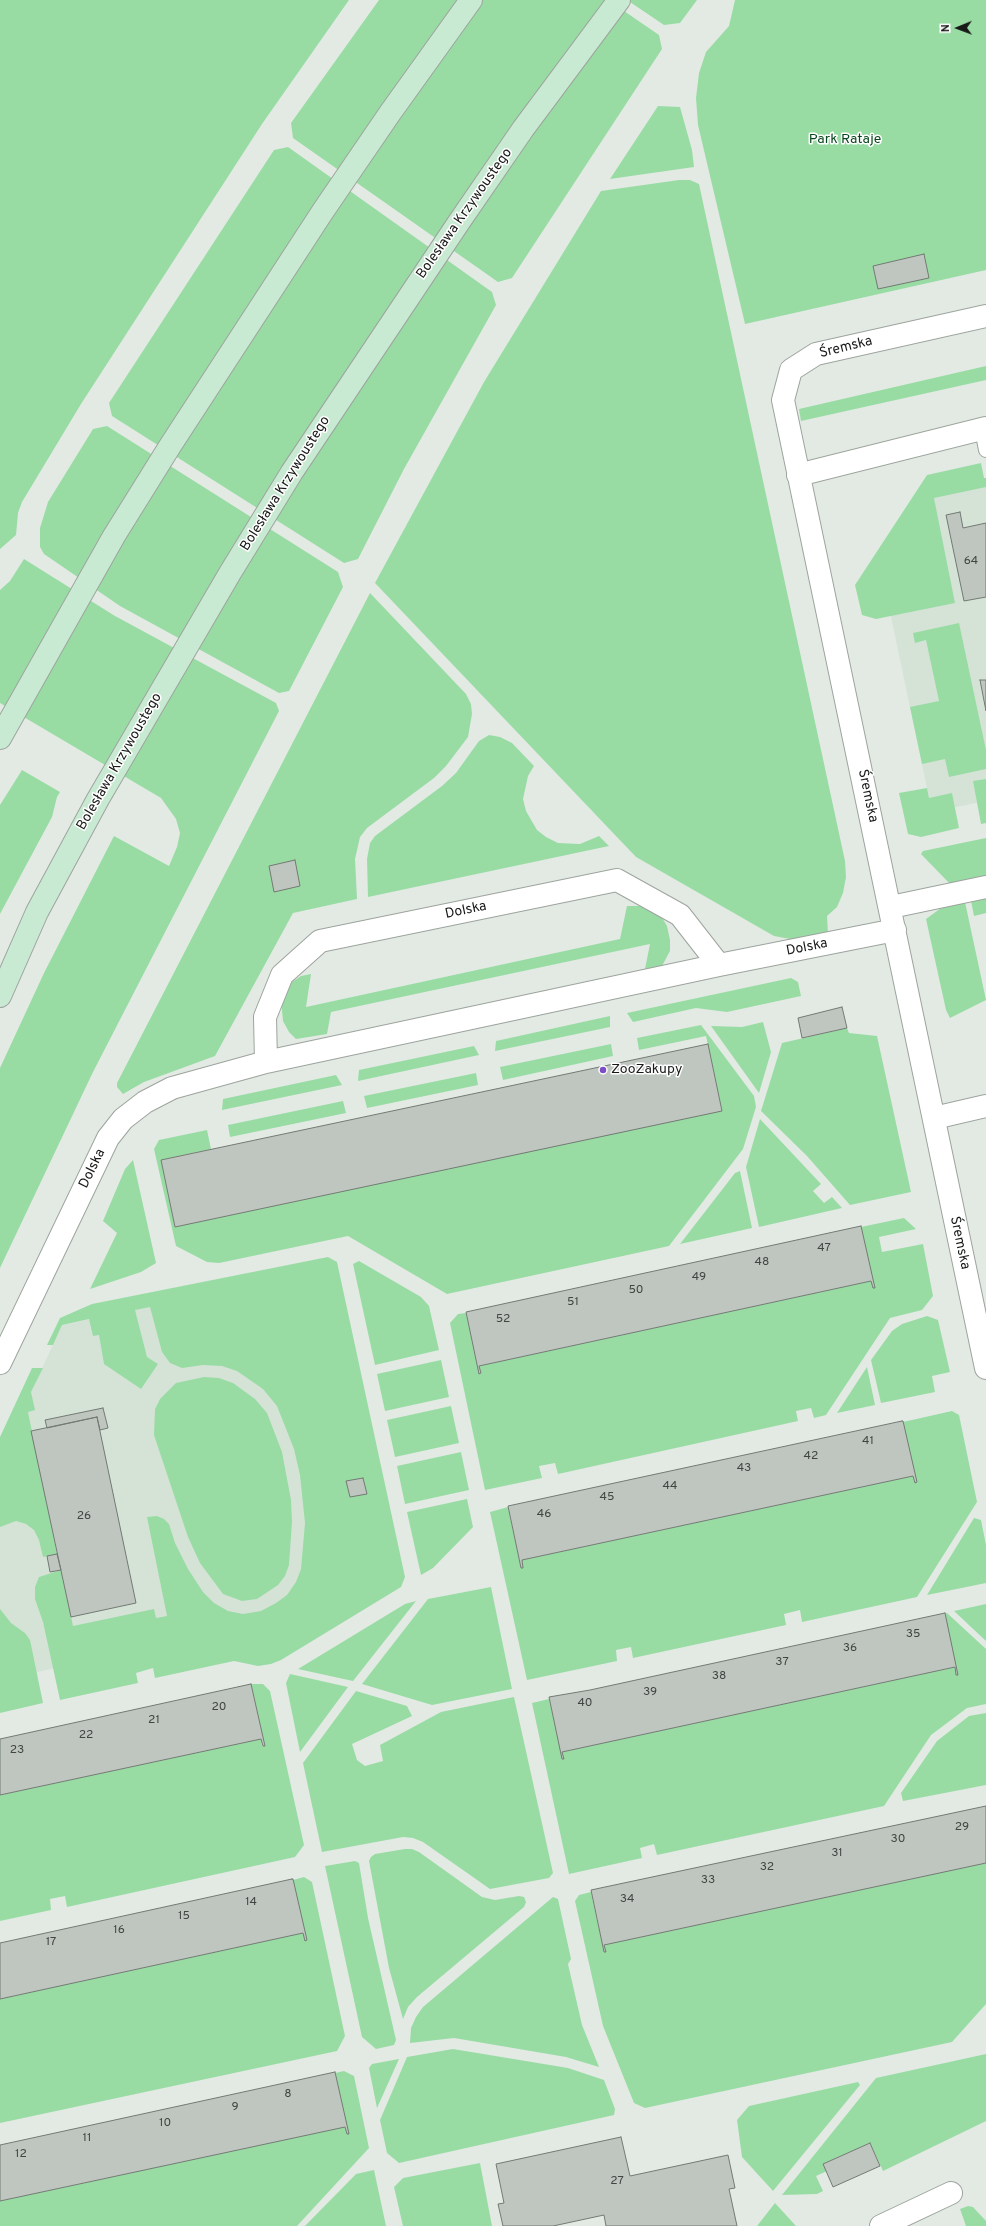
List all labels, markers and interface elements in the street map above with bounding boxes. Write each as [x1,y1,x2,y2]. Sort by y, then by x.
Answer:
north arrow [938,8,978,48]
text: N [939,24,953,32]
park label: Park Rataje [809,132,881,148]
street label: Bolesława Krzywoustego [413,145,517,283]
street label: Śremska [818,333,874,363]
street label: Bolesława Krzywoustego [238,414,334,554]
house number: 64 [964,555,978,569]
street label: Bolesława Krzywoustego [74,690,166,834]
street label: Śremska [853,768,881,824]
street label: Dolska [444,898,488,924]
street label: Dolska [785,936,829,960]
place label: ZooZakupy [611,1062,682,1078]
marker: ZooZakupy [598,1065,608,1075]
street label: Dolska [76,1146,110,1192]
street label: Śremska [945,1215,973,1271]
house number: 47 [817,1242,831,1256]
house number: 48 [755,1256,769,1270]
house number: 49 [692,1271,706,1285]
house number: 50 [628,1284,644,1298]
house number: 51 [567,1296,579,1310]
house number: 52 [496,1313,510,1327]
house number: 41 [862,1435,874,1449]
house number: 42 [804,1450,818,1464]
house number: 43 [737,1462,751,1476]
house number: 44 [663,1480,677,1494]
house number: 45 [600,1491,614,1505]
house number: 46 [537,1508,551,1522]
house number: 26 [77,1510,91,1524]
house number: 35 [906,1628,920,1642]
house number: 36 [843,1642,857,1656]
house number: 37 [775,1656,789,1670]
house number: 38 [712,1670,726,1684]
house number: 39 [643,1686,657,1700]
house number: 40 [577,1697,593,1711]
house number: 20 [211,1701,227,1715]
house number: 21 [148,1714,160,1728]
house number: 22 [79,1729,93,1743]
house number: 23 [10,1744,24,1758]
house number: 29 [955,1821,969,1835]
house number: 30 [891,1833,905,1847]
house number: 31 [831,1847,843,1861]
house number: 32 [760,1861,774,1875]
house number: 33 [701,1874,715,1888]
house number: 34 [620,1893,634,1907]
house number: 14 [245,1896,257,1910]
house number: 15 [178,1910,190,1924]
house number: 16 [113,1924,125,1938]
house number: 17 [46,1936,56,1950]
house number: 8 [284,2088,292,2102]
house number: 9 [231,2101,239,2115]
house number: 10 [159,2117,171,2131]
house number: 11 [83,2132,91,2146]
house number: 12 [15,2148,27,2162]
house number: 27 [610,2175,624,2189]

